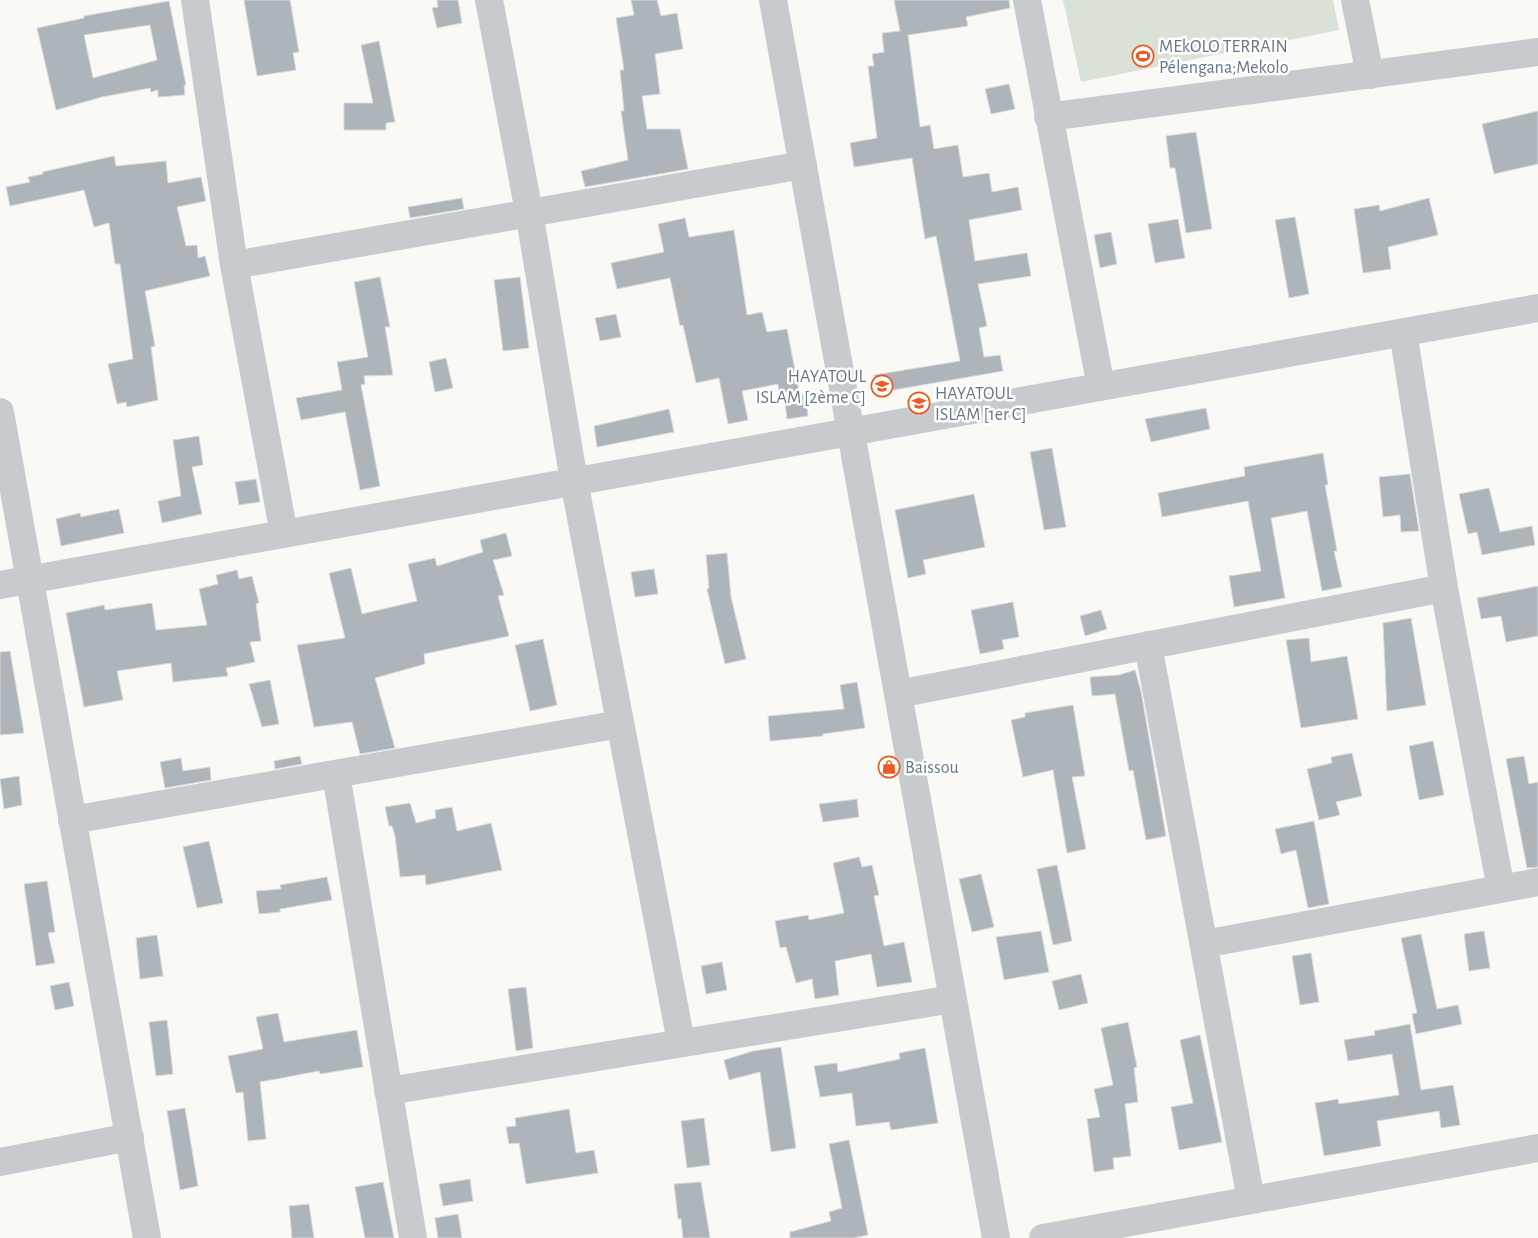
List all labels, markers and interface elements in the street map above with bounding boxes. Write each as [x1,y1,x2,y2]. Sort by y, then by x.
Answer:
place label: MEkOLO TERRAIN Pélengana;Mekolo [1159,38,1289,77]
sports icon: MEkOLO TERRAIN Pélengana;Mekolo [1131,44,1155,68]
place label: HAYATOUL ISLAM [2ème C] [756,368,867,407]
school or university icon: HAYATOUL ISLAM [2ème C] [870,374,894,398]
place label: HAYATOUL ISLAM [1er C] [935,385,1026,424]
school or university icon: HAYATOUL ISLAM [1er C] [907,391,931,415]
shop icon: Baissou [877,755,901,779]
place label: Baissou [905,759,959,777]

